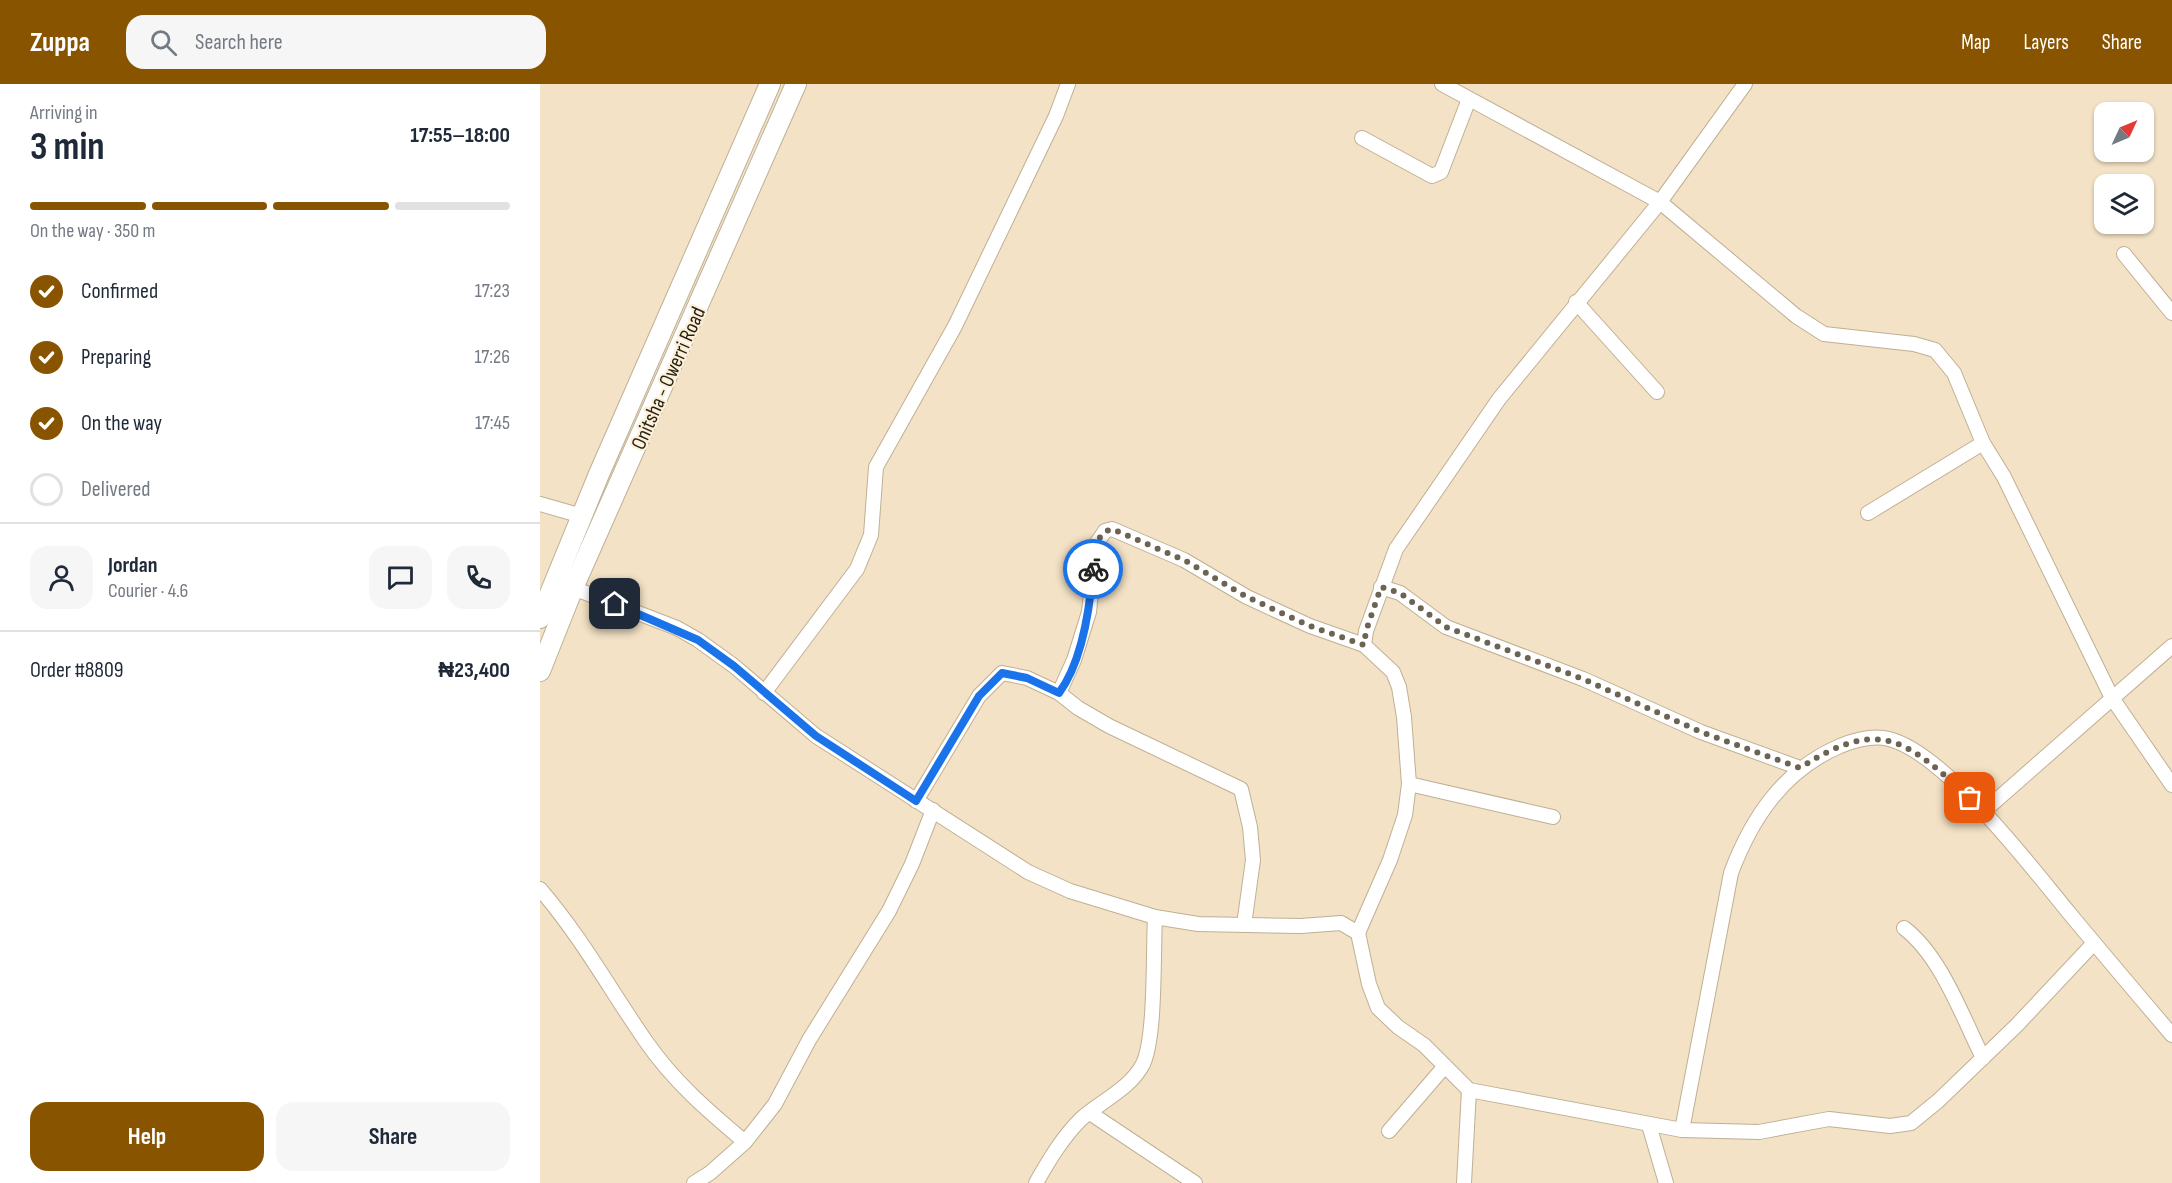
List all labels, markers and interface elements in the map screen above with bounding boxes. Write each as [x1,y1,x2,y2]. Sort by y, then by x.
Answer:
search box [126,15,546,69]
text: Zuppa [30,26,90,59]
icon: search [147,26,180,59]
text: Search here [195,29,283,56]
text: Map [1961,30,1990,55]
text: Layers [2023,30,2069,55]
text: Share [2102,30,2142,55]
text: Arriving in [30,101,98,125]
north arrow [2094,102,2154,162]
map controls [2094,102,2154,234]
text: 17:55–18:00 [410,122,510,149]
text: 3 min [30,124,105,171]
button: layers [2094,174,2154,234]
text: On the way · 350 m [30,219,155,243]
icon: check [30,275,63,308]
text: Confirmed [81,278,158,305]
text: 17:23 [475,279,510,303]
street label: Onitsha - Owerri Road [626,303,711,453]
icon: check [30,341,63,374]
text: Preparing [81,344,151,371]
text: 17:26 [474,345,510,369]
icon: check [30,407,63,440]
text: On the way [81,410,162,437]
text: 17:45 [475,411,510,435]
text: Delivered [81,476,150,503]
courier [1063,539,1123,599]
button: person [30,546,93,609]
button: chat [369,546,432,609]
button: phone [447,546,510,609]
text: Jordan [108,552,157,579]
icon: bike [1077,553,1110,586]
pin [589,578,640,629]
text: Courier · 4.6 [108,579,188,603]
icon: home [598,587,631,620]
text: Order #8809 [30,657,124,684]
text: ₦23,400 [438,657,510,684]
pin [1944,772,1995,823]
icon: bag [1953,781,1986,814]
button: Help [30,1102,264,1171]
button: Share [276,1102,510,1171]

